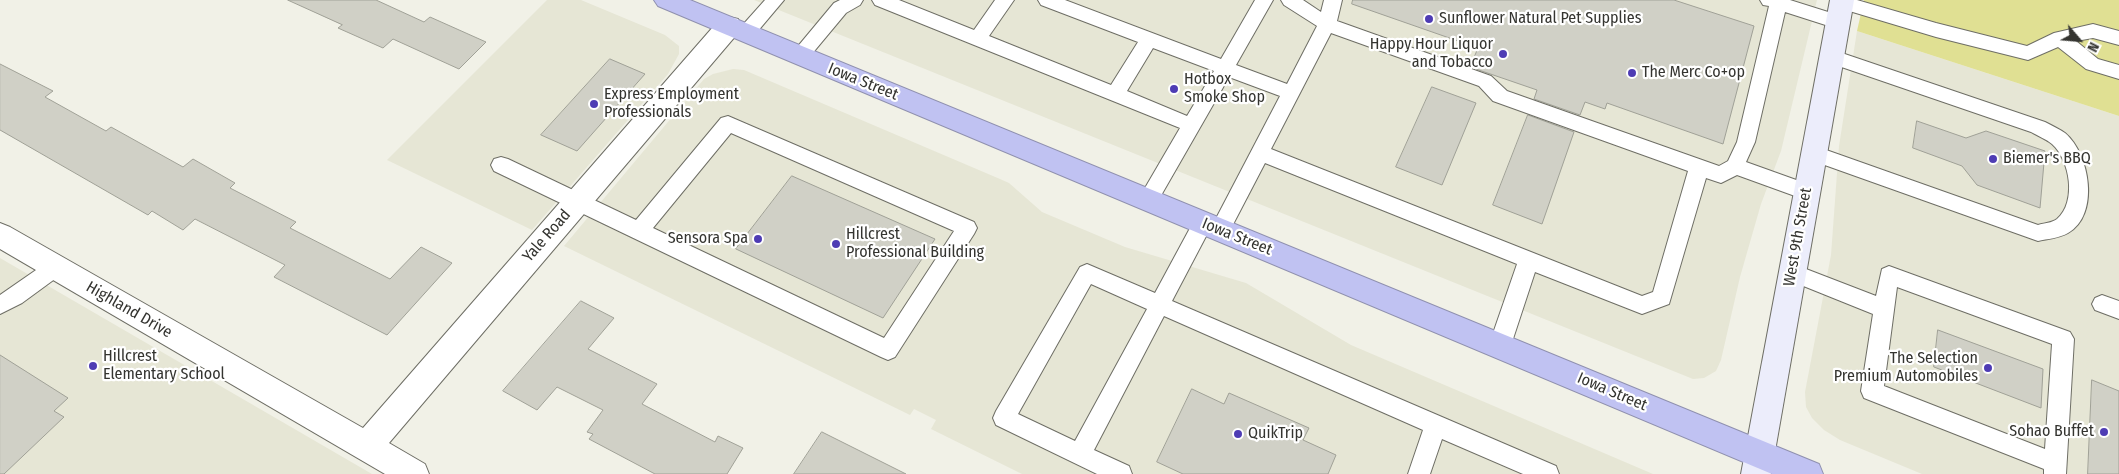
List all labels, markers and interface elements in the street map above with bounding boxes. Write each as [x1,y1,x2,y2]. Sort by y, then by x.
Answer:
place label: Sunflower Natural Pet Supplies [1439,9,1642,29]
marker: Sunflower Natural Pet Supplies [1423,13,1435,25]
north arrow [2054,15,2104,65]
place label: Happy Hour Liquor and Tobacco [1370,35,1493,73]
text: N [2083,39,2102,55]
marker: Happy Hour Liquor and Tobacco [1497,48,1509,60]
street label: Iowa Street [825,59,901,105]
place label: The Merc Co+op [1642,63,1745,83]
marker: The Merc Co+op [1626,67,1638,79]
place label: Hotbox Smoke Shop [1184,70,1265,108]
marker: Hotbox Smoke Shop [1168,83,1180,95]
place label: Express Employment Professionals [604,85,739,123]
marker: Express Employment Professionals [588,98,600,110]
place label: Biemer's BBQ [2003,149,2091,169]
marker: Biemer's BBQ [1987,153,1999,165]
street label: West 9th Street [1780,186,1816,288]
street label: Yale Road [519,206,575,266]
street label: Iowa Street [1199,214,1275,260]
place label: Hillcrest Professional Building [846,225,984,263]
place label: Sensora Spa [668,229,748,249]
marker: Sensora Spa [752,233,764,245]
marker: Hillcrest Professional Building [830,238,842,250]
street label: Highland Drive [82,278,176,342]
place label: Hillcrest Elementary School [103,347,225,385]
place label: The Selection Premium Automobiles [1834,349,1978,387]
marker: Hillcrest Elementary School [87,360,99,372]
marker: The Selection Premium Automobiles [1982,362,1994,374]
street label: Iowa Street [1574,369,1650,415]
place label: Sohao Buffet [2009,422,2094,442]
place label: QuikTrip [1248,424,1303,444]
marker: Sohao Buffet [2098,426,2110,438]
marker: QuikTrip [1232,428,1244,440]

